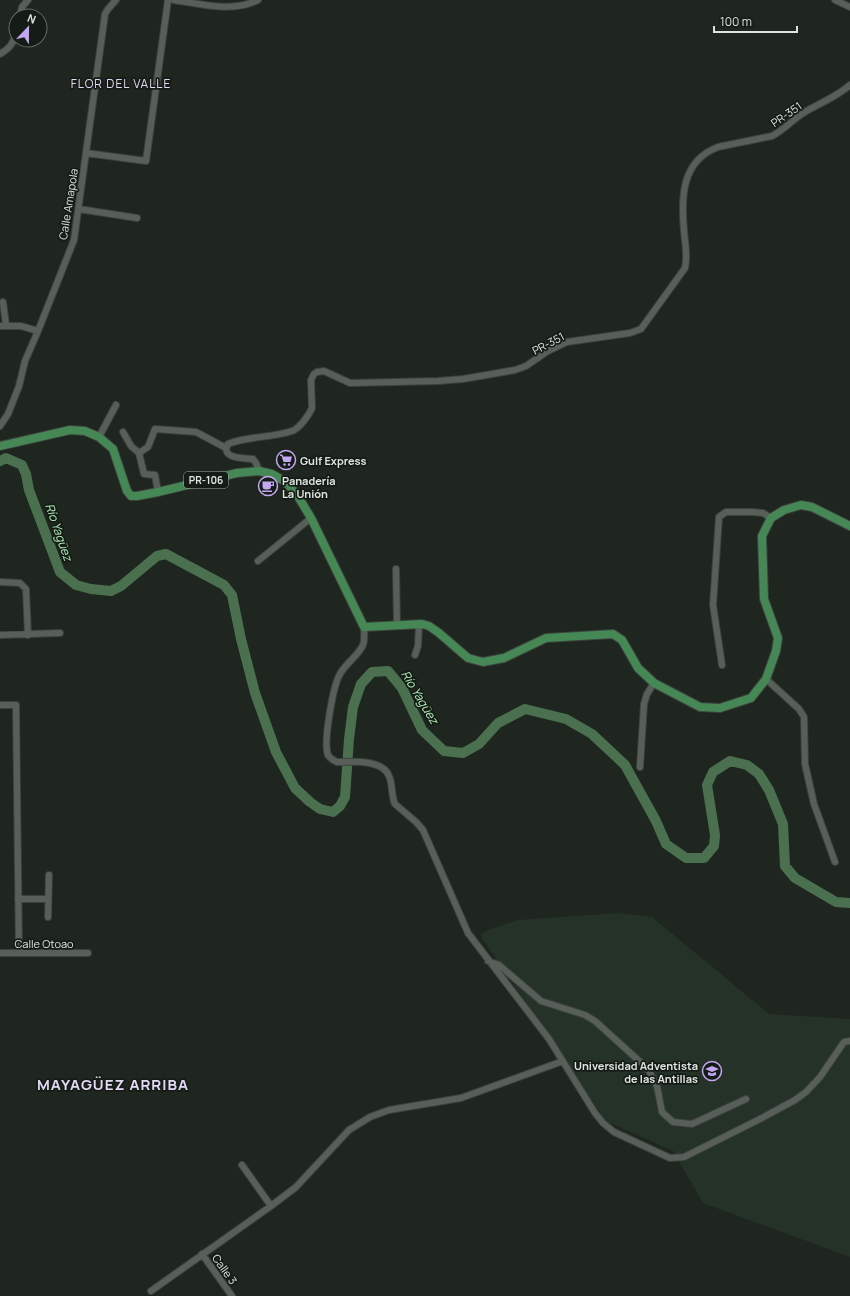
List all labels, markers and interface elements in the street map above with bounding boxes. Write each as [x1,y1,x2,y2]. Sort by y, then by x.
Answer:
north arrow [8,8,48,48]
scale bar [714,8,797,34]
text: N [25,10,38,27]
text: 100 m [720,13,752,30]
district label: FLOR DEL VALLE [71,75,171,92]
street label: PR-351 [768,98,804,130]
street label: Calle Amapola [55,167,81,241]
street label: PR-351 [529,328,567,358]
supermarket icon: Gulf Express [275,449,297,471]
place label: Gulf Express [300,453,367,468]
road number: PR-106 [184,472,228,488]
place label: Panadería La Unión [282,473,336,501]
cafe icon: Panadería La Unión [257,475,279,497]
water label: Río Yagüez [41,501,77,565]
water label: Río Yagüez [397,667,444,728]
street label: Calle Otoao [14,936,74,951]
place label: Universidad Adventista de las Antillas [574,1058,698,1086]
school or university icon: Universidad Adventista de las Antillas [701,1060,723,1082]
district label: MAYAGÜEZ ARRIBA [37,1074,189,1095]
street label: Calle 3 [209,1251,241,1287]

